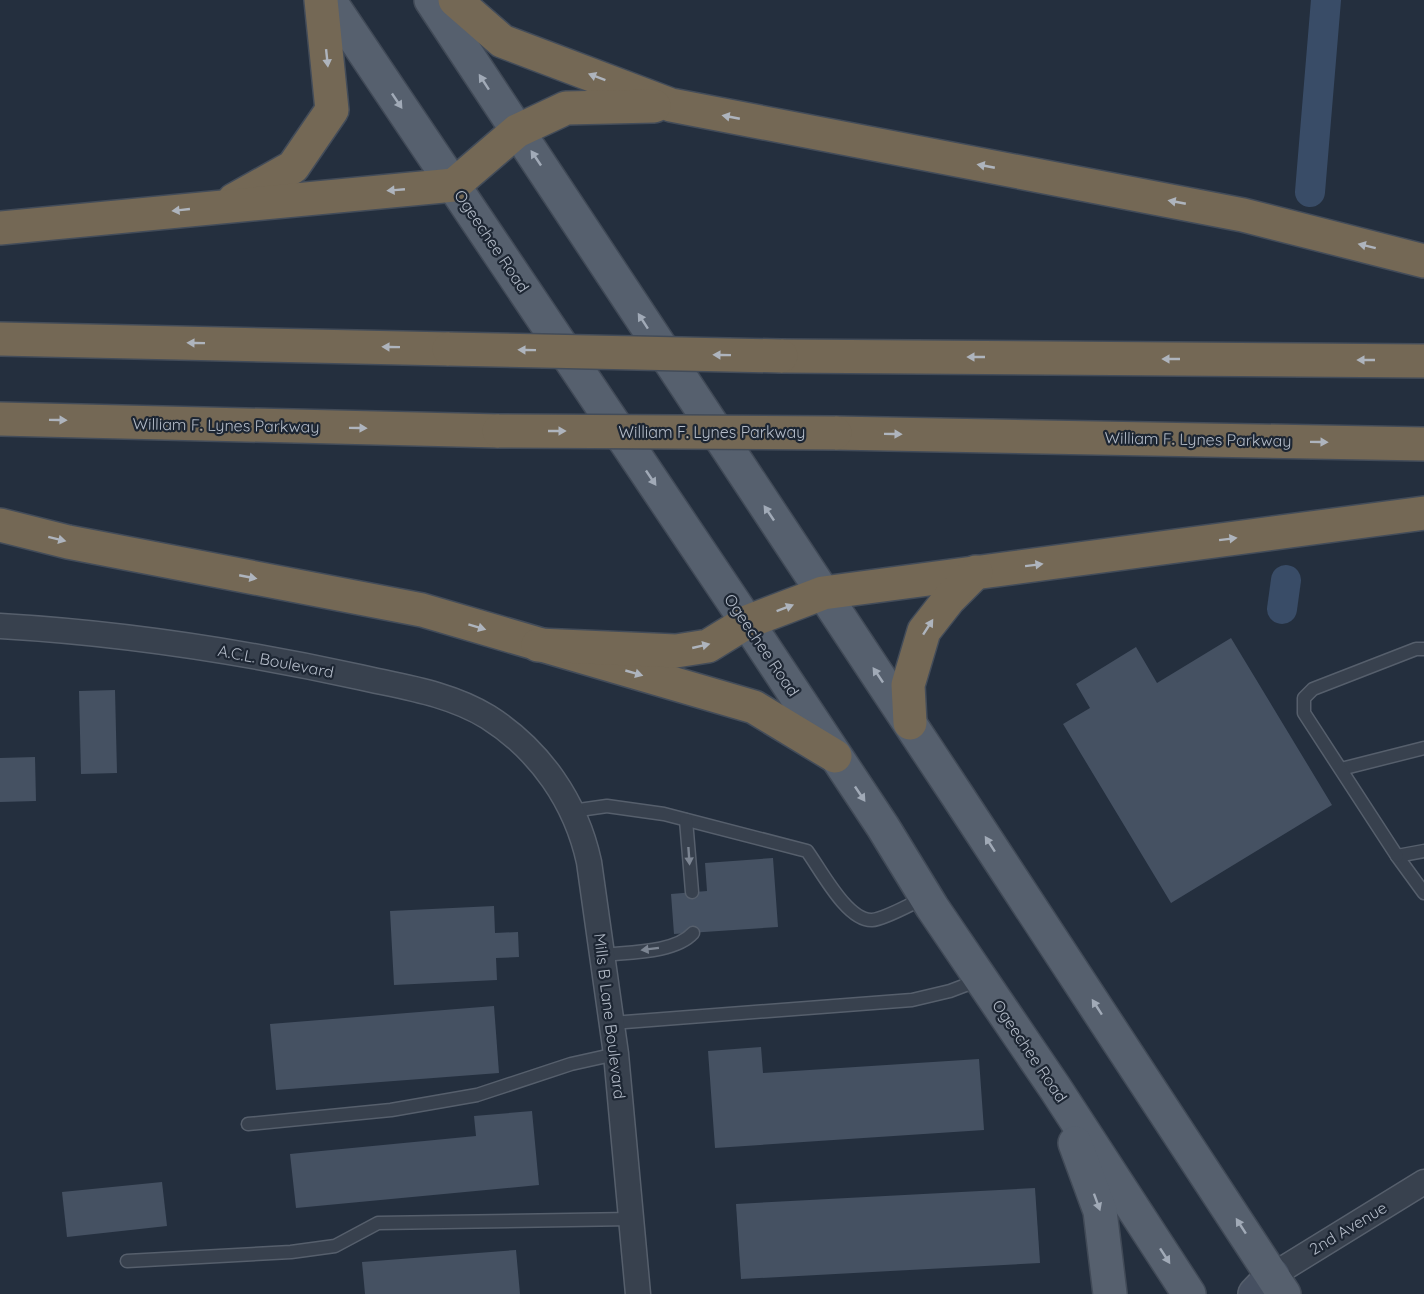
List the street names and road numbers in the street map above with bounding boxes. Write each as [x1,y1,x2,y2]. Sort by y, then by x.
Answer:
street label: Ogeechee Road [450,186,534,296]
street label: William F. Lynes Parkway [132,413,320,437]
street label: William F. Lynes Parkway [619,422,805,442]
street label: William F. Lynes Parkway [1104,427,1292,451]
street label: Ogeechee Road [720,590,804,700]
street label: A.C.L. Boulevard [216,640,336,682]
street label: Mills B Lane Boulevard [590,932,630,1100]
street label: Ogeechee Road [988,996,1072,1106]
street label: 2nd Avenue [1306,1197,1390,1259]

